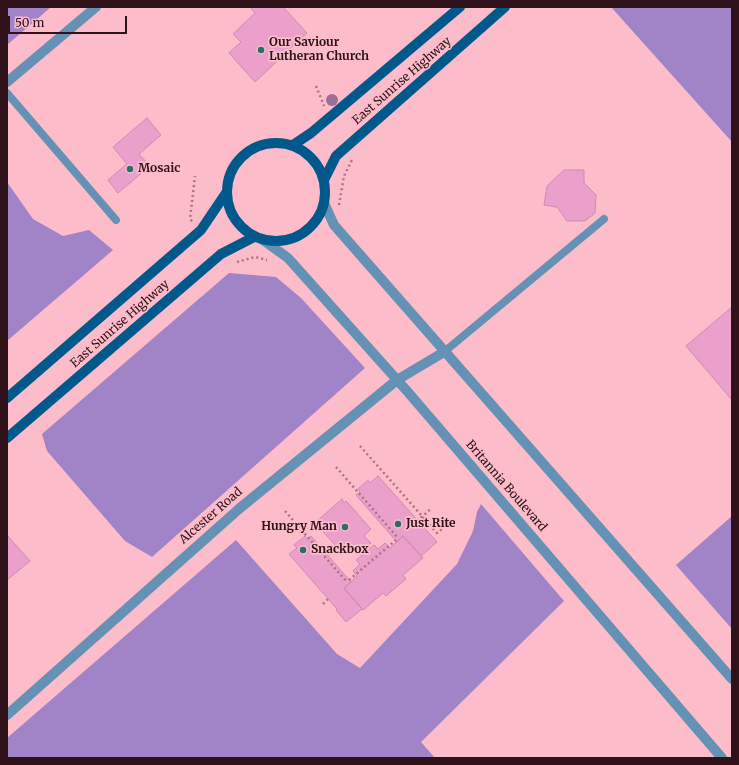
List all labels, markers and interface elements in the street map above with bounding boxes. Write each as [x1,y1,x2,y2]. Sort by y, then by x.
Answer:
scale bar [10,8,129,34]
text: 50 m [15,15,44,30]
street label: East Sunrise Highway [350,34,454,128]
place label: Our Saviour Lutheran Church [269,36,369,64]
marker: Our Saviour Lutheran Church [256,45,266,55]
place label: Mosaic [138,162,180,176]
marker: Mosaic [125,164,135,174]
street label: East Sunrise Highway [68,277,172,371]
street label: Britannia Boulevard [463,438,549,534]
street label: Alcester Road [177,485,245,547]
place label: Just Rite [406,517,456,531]
marker: Just Rite [393,519,403,529]
place label: Hungry Man [261,520,337,534]
marker: Hungry Man [340,522,350,532]
place label: Snackbox [311,543,369,557]
marker: Snackbox [298,545,308,555]

